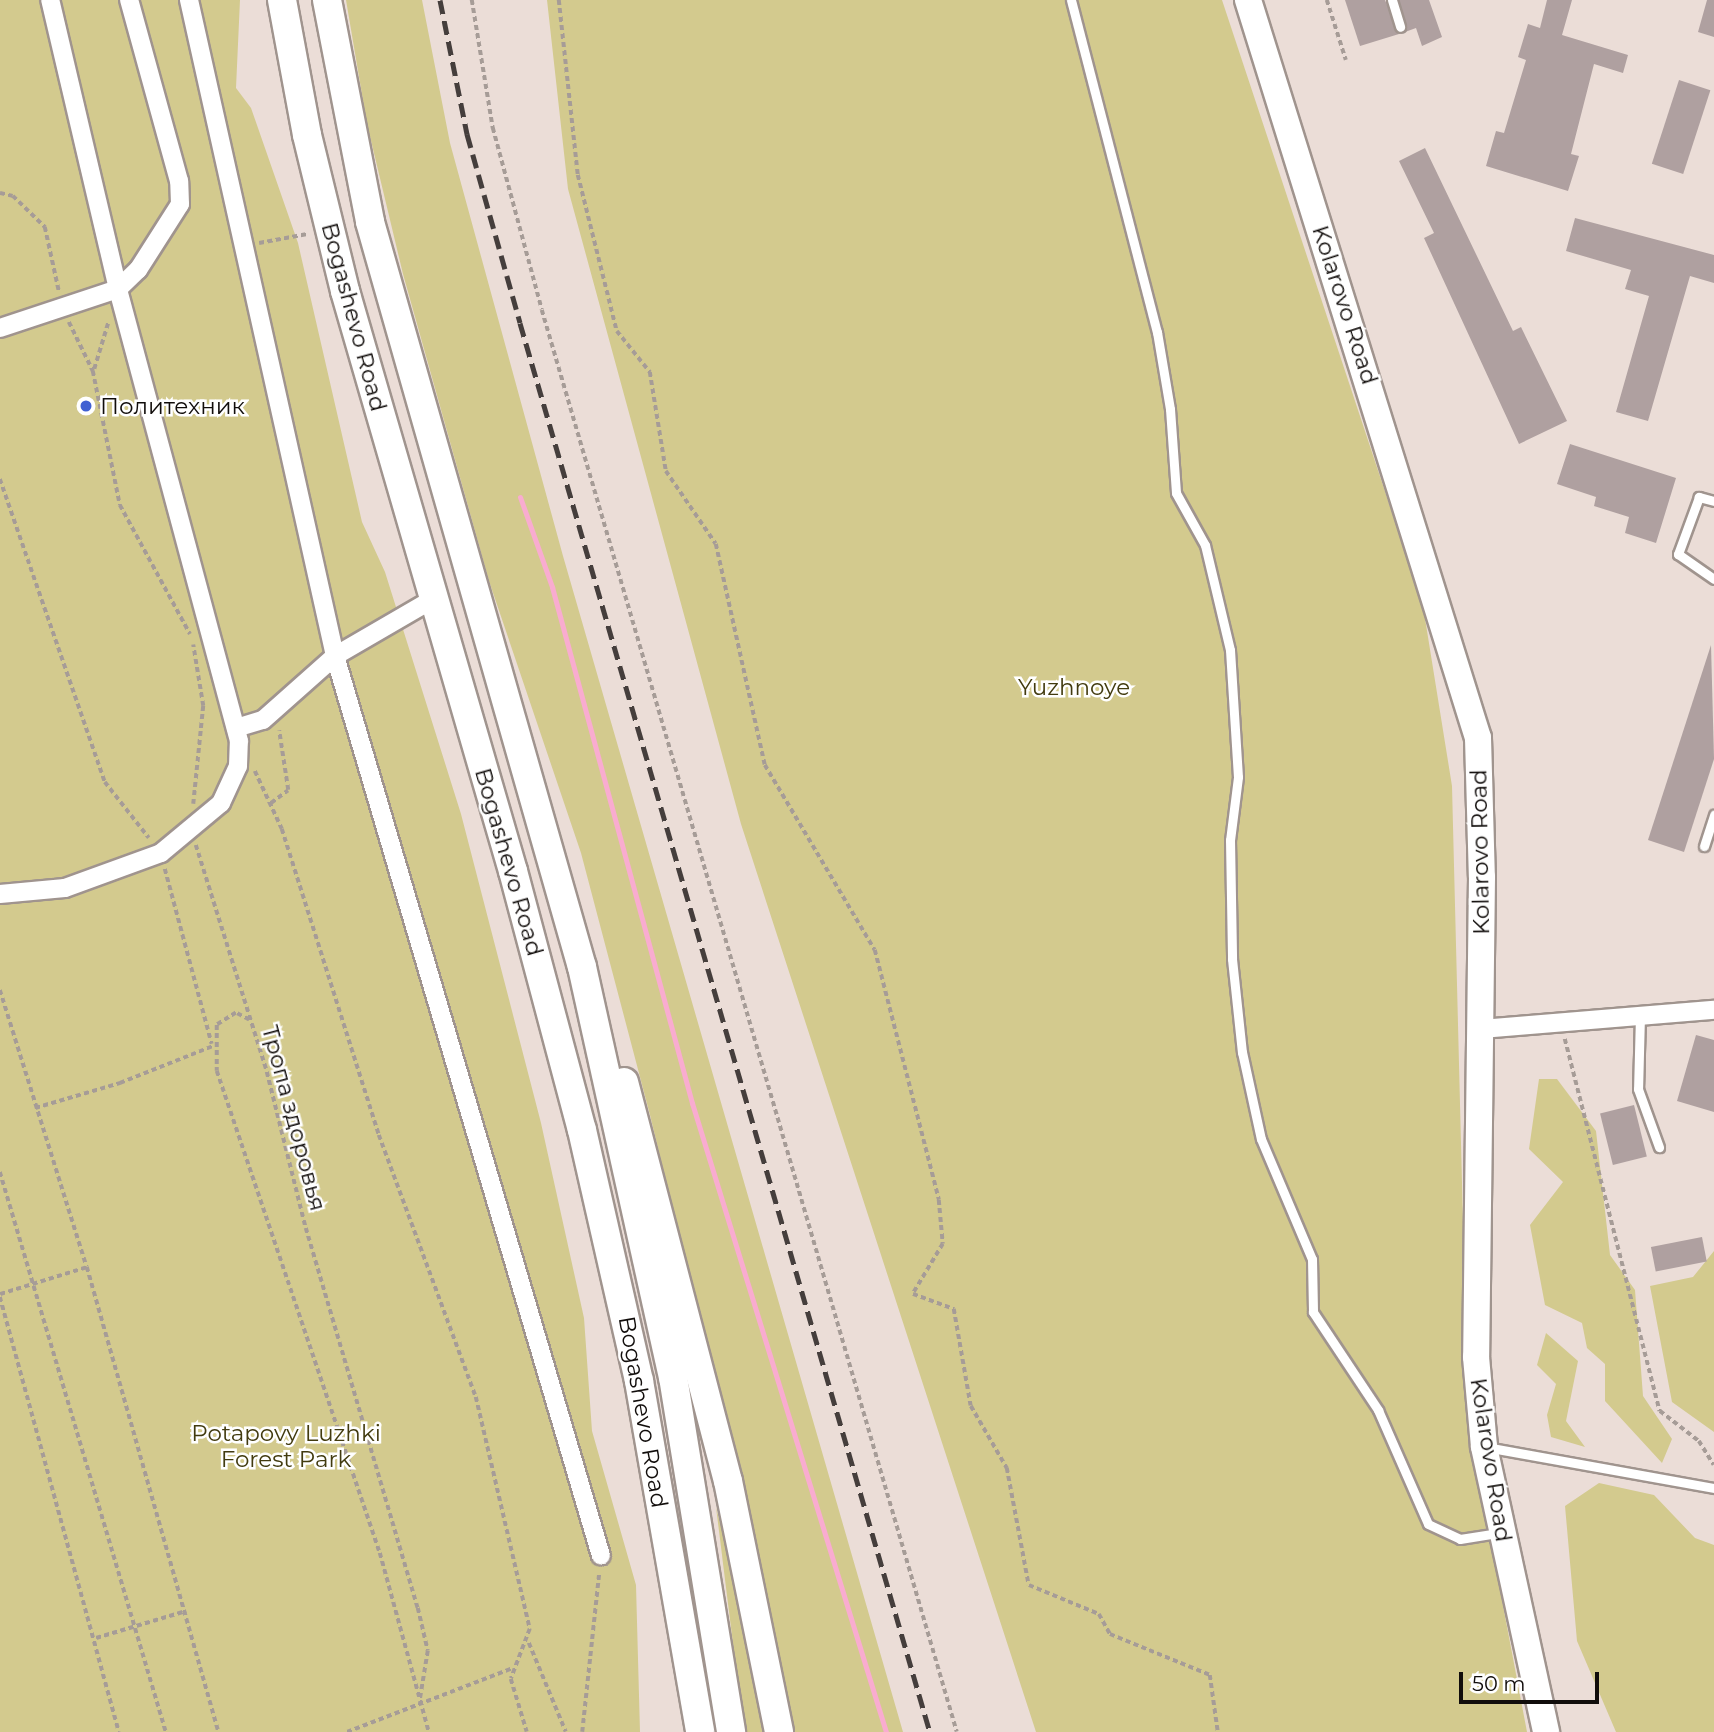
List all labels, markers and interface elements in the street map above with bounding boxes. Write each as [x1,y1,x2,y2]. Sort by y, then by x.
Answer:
street label: Bogashevo Road [316,220,392,414]
street label: Kolarovo Road [1306,222,1384,388]
place label: Политехник [100,392,245,420]
marker: Политехник [78,398,94,414]
park label: Yuzhnoye [1018,673,1130,701]
street label: Bogashevo Road [469,765,549,959]
street label: Kolarovo Road [1465,769,1495,935]
street label: Тропа здоровья [256,1022,332,1214]
street label: Bogashevo Road [613,1314,673,1510]
street label: Kolarovo Road [1464,1376,1518,1544]
park label: Potapovy Luzhki Forest Park [191,1419,381,1473]
scale bar [1462,1658,1602,1702]
text: 50 m [1472,1671,1526,1696]

